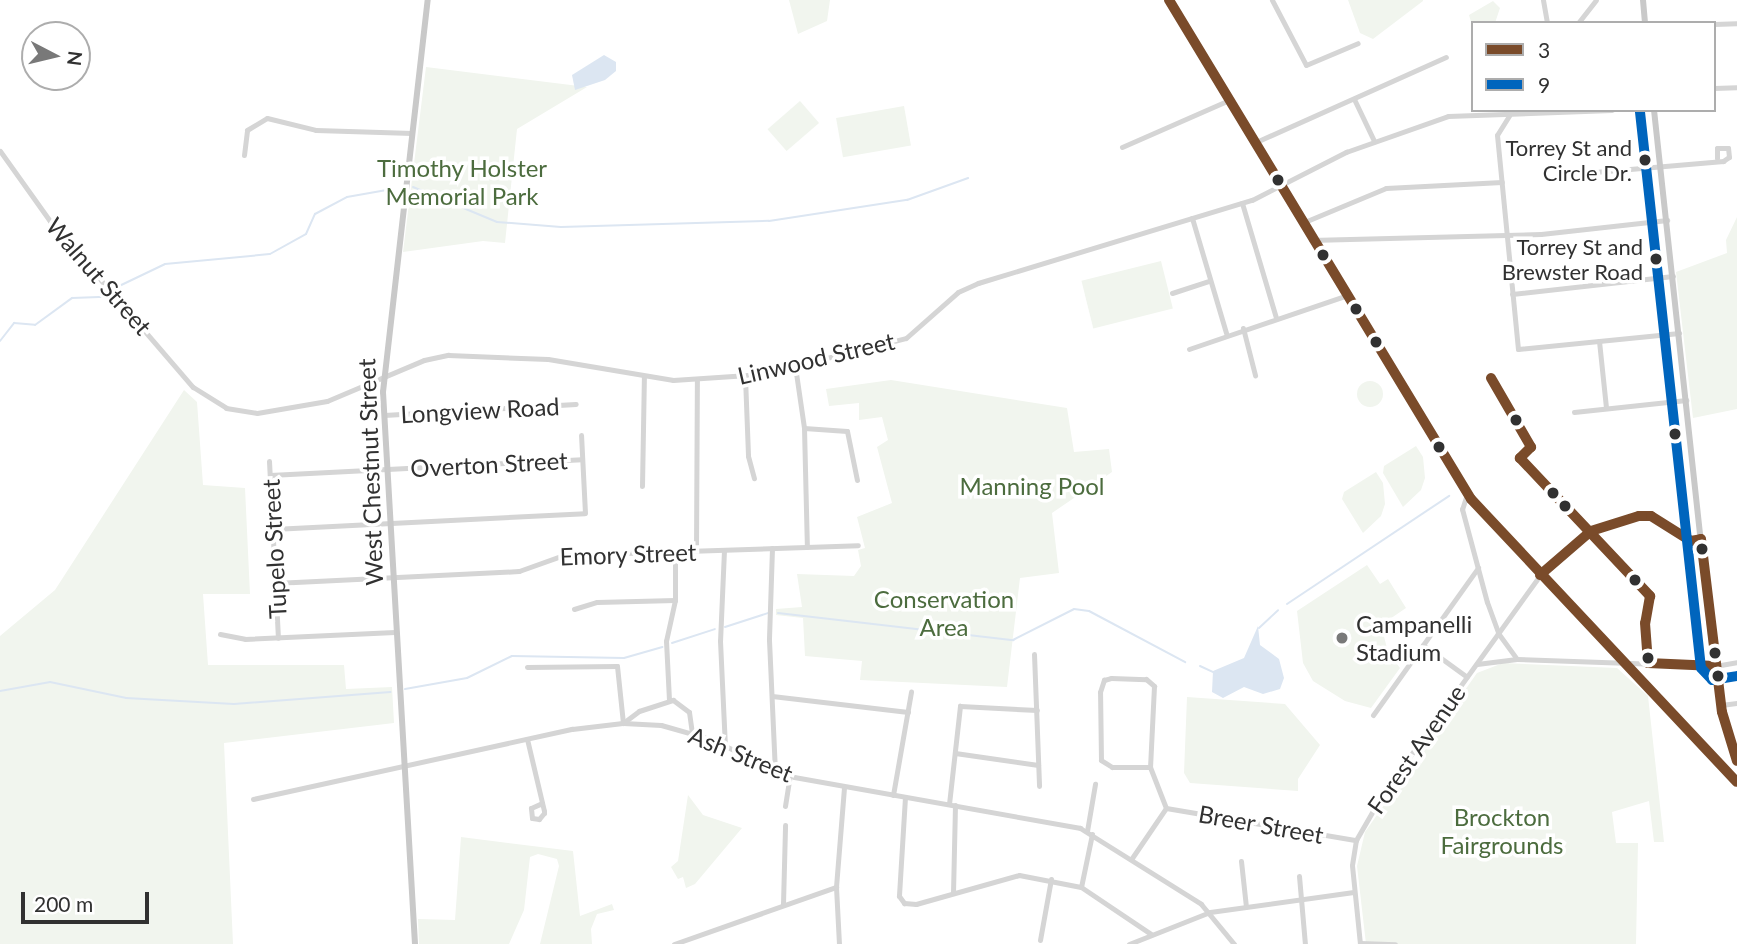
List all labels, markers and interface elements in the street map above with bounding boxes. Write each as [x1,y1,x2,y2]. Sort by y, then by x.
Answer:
north arrow [21,21,91,91]
legend [1471,21,1716,112]
text: 3 [1538,37,1550,62]
text: N [63,50,88,67]
text: 9 [1538,72,1550,97]
place label: Torrey St and Circle Dr. [1505,134,1632,186]
marker: Torrey St and Circle Dr. [1638,153,1652,167]
park label: Timothy Holster Memorial Park [377,154,547,210]
unlabelled marker [1271,173,1285,187]
street label: Walnut Street [40,212,158,340]
place label: Torrey St and Brewster Road [1501,233,1643,284]
unlabelled marker [1316,248,1330,262]
marker: Torrey St and Brewster Road [1649,252,1663,266]
unlabelled marker [1349,302,1363,316]
street label: Linwood Street [735,326,897,390]
unlabelled marker [1369,335,1383,349]
street label: West Chestnut Street [352,358,388,586]
street label: Longview Road [399,391,561,429]
unlabelled marker [1509,413,1523,427]
unlabelled marker [1668,427,1682,441]
unlabelled marker [1432,440,1446,454]
street label: Overton Street [410,445,568,483]
park label: Manning Pool [959,472,1105,500]
street label: Tupelo Street [256,478,292,620]
unlabelled marker [1546,486,1560,500]
unlabelled marker [1558,499,1572,513]
street label: Emory Street [559,537,697,571]
unlabelled marker [1695,542,1709,556]
unlabelled marker [1628,573,1642,587]
park label: Conservation Area [874,585,1014,641]
place label: Campanelli Stadium [1356,610,1472,666]
marker: Campanelli Stadium [1334,630,1350,646]
unlabelled marker [1708,646,1722,660]
unlabelled marker [1641,651,1655,665]
unlabelled marker [1711,669,1725,683]
street label: Forest Avenue [1361,679,1471,819]
street label: Ash Street [685,720,797,788]
street label: Breer Street [1196,799,1326,849]
park label: Brockton Fairgrounds [1441,803,1563,859]
scale bar [24,878,152,922]
text: 200 m [34,891,93,916]

